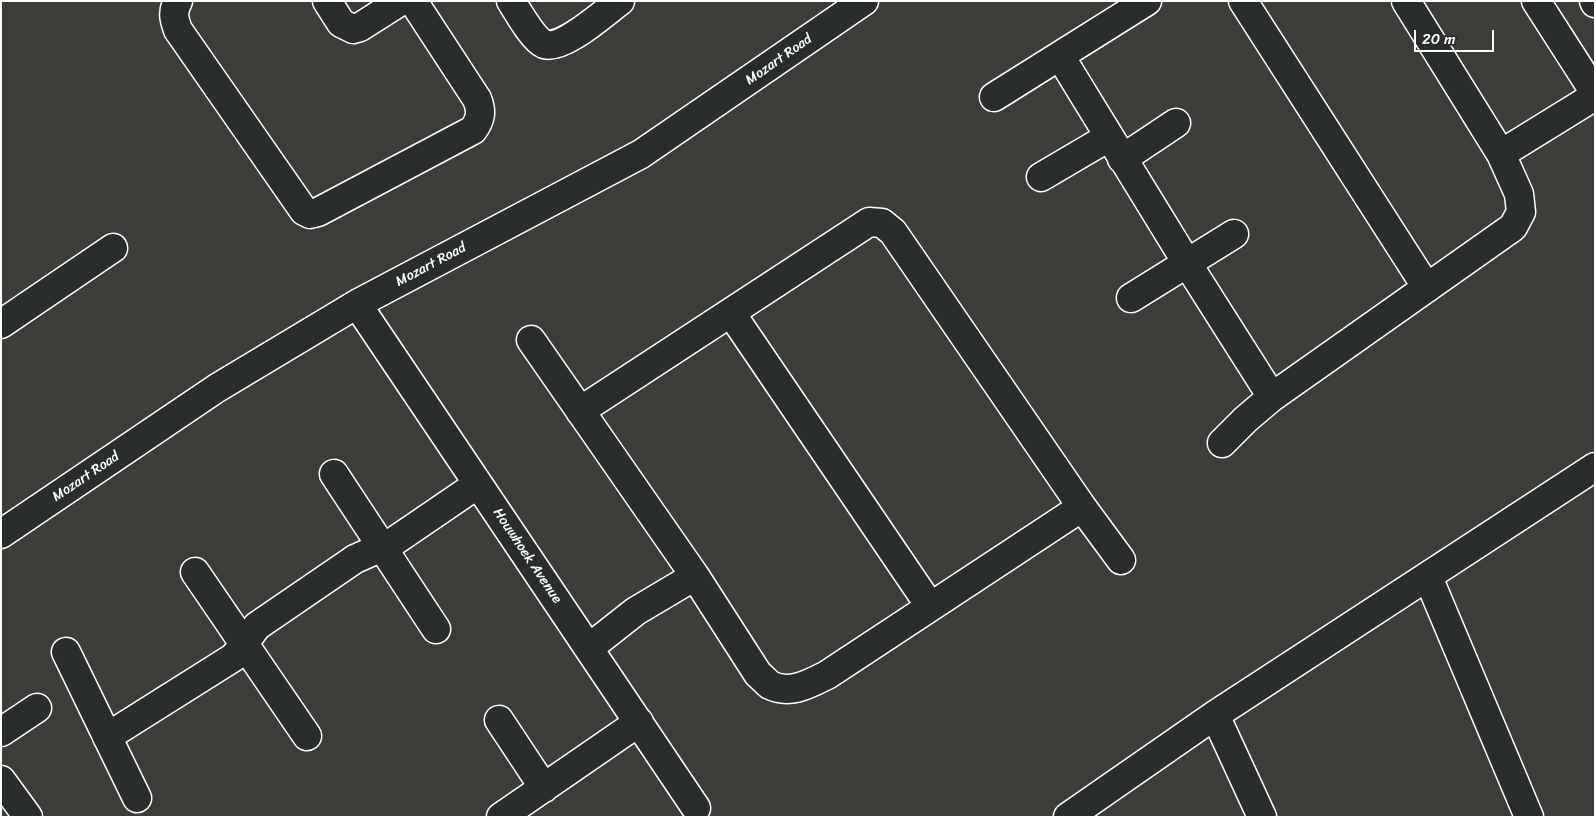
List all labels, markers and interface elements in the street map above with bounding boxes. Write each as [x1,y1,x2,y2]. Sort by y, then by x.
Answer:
scale bar [1416,20,1496,52]
text: 20 m [1422,26,1456,52]
street label: Mozart Road [743,31,815,89]
street label: Mozart Road [393,239,469,291]
street label: Mozart Road [49,448,123,506]
street label: Houwhoek Avenue [489,505,565,607]

